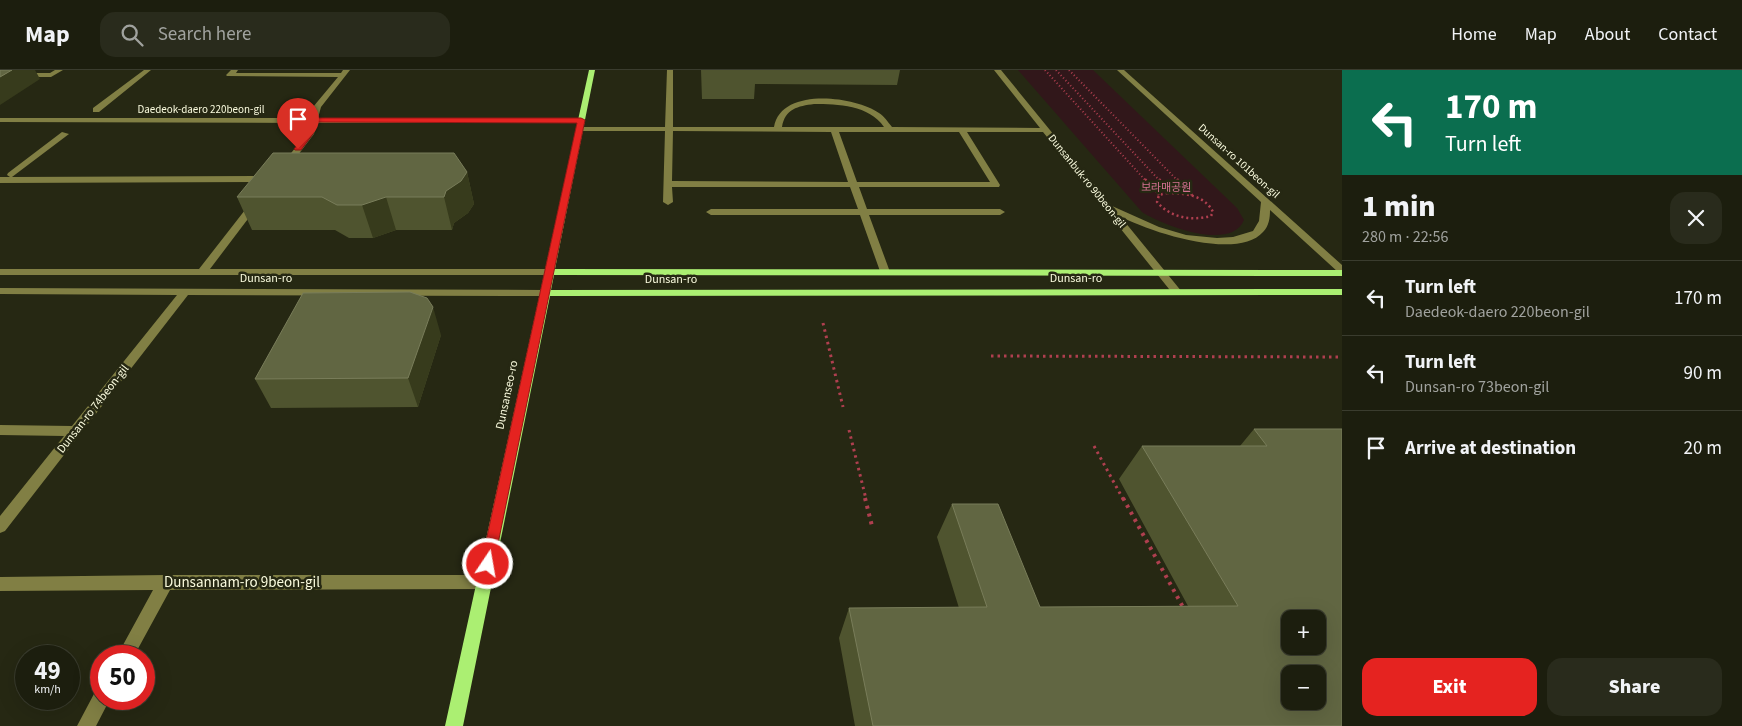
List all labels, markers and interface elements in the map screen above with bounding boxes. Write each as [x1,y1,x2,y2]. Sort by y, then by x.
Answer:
search box [100,12,450,57]
text: Map [25,17,70,52]
icon: search [118,21,146,49]
text: Search here [158,21,251,48]
text: Home [1451,22,1497,47]
text: Map [1525,22,1557,47]
text: About [1585,22,1630,47]
text: Contact [1658,22,1717,47]
text: 170 m [1445,82,1537,132]
icon: left [1362,90,1427,155]
pin [277,98,319,149]
street label: Daedeok-daero 220beon-gil [137,102,265,117]
icon: arrive [284,105,312,133]
street label: Dunsan-ro 101beon-gil [1195,120,1283,202]
text: Turn left [1445,128,1521,160]
street label: Dunsanbuk-ro 90beon-gil [1045,131,1130,231]
park label: 보라매공원 [1141,180,1191,195]
text: 1 min [1362,185,1436,228]
button: close [1670,192,1722,244]
text: 280 m · 22:56 [1362,226,1449,248]
street label: Dunsan-ro [240,270,292,287]
street label: Dunsan-ro [1050,270,1102,287]
street label: Dunsan-ro [645,271,697,288]
text: Turn left [1405,274,1476,301]
icon: left [1362,284,1390,312]
text: 170 m [1674,285,1722,312]
text: Daedeok-daero 220beon-gil [1405,301,1590,323]
text: Turn left [1405,349,1476,376]
street label: Dunsanseo-ro [491,359,523,431]
icon: left [1362,359,1390,387]
text: 90 m [1684,360,1722,387]
street label: Dunsan-ro 74beon-gil [53,361,133,457]
text: Dunsan-ro 73beon-gil [1405,376,1549,398]
icon: arrive [1362,434,1390,462]
text: Arrive at destination [1405,435,1576,462]
text: 20 m [1684,435,1722,462]
position arrow [461,537,513,589]
street label: Dunsannam-ro 9beon-gil [164,572,320,593]
map controls [1281,610,1326,710]
button: + [1281,610,1326,655]
speed limit sign: 50 [90,645,155,710]
text: 49 [34,653,61,689]
button: Exit [1362,658,1537,716]
button: Share [1547,658,1722,716]
button: − [1281,665,1326,710]
text: km/h [34,681,61,698]

